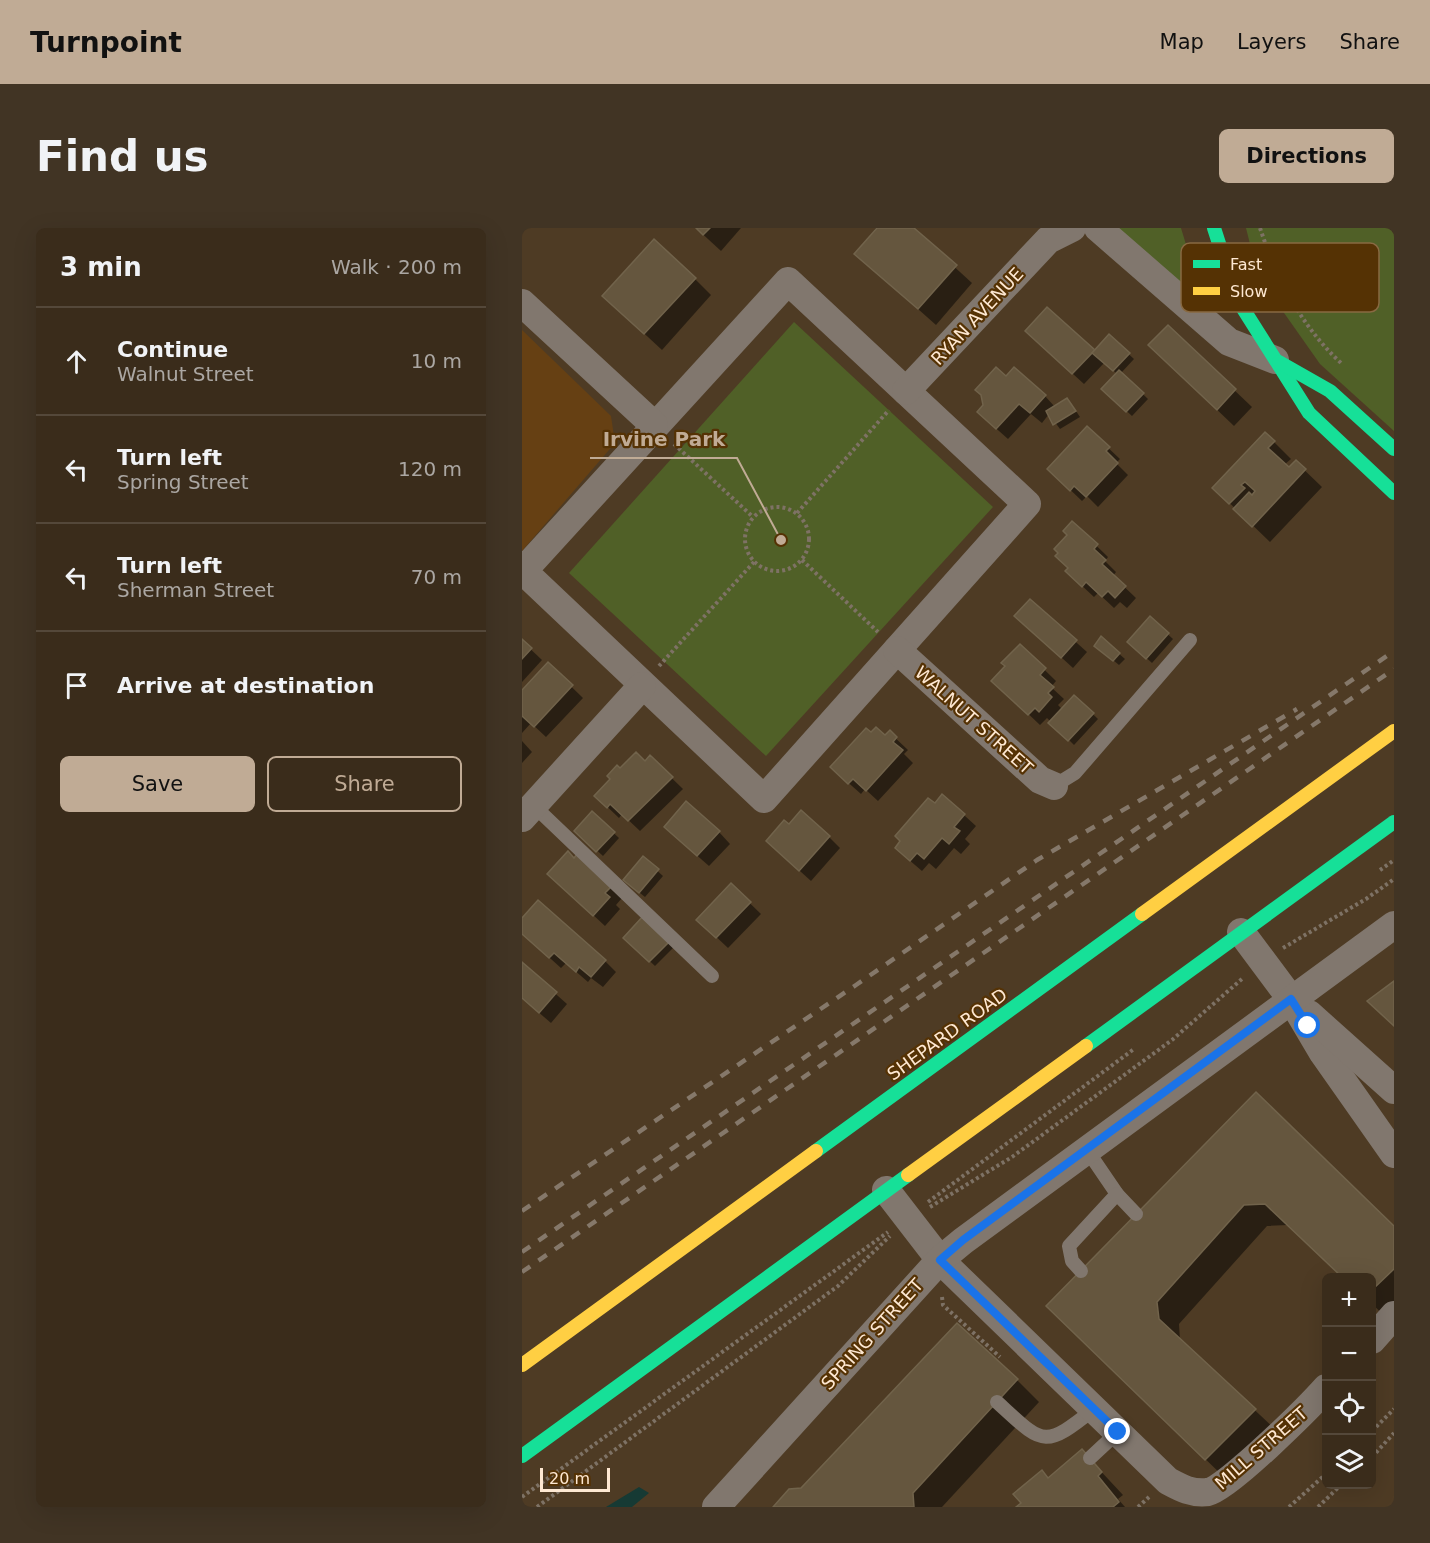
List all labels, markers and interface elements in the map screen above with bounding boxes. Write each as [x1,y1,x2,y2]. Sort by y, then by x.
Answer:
text: Turnpoint [30,26,182,59]
text: Map [1160,30,1204,54]
text: Layers [1237,30,1306,54]
text: Share [1339,30,1400,54]
button: Directions [1219,129,1394,183]
text: Find us [36,132,209,181]
legend [1181,243,1379,312]
text: 3 min [60,252,142,282]
text: Walk · 200 m [331,255,462,279]
text: Fast [1230,255,1262,274]
street label: RYAN AVENUE [927,263,1027,369]
text: Slow [1230,282,1267,301]
text: Continue [117,337,228,362]
icon: ahead [60,345,93,378]
text: 10 m [411,349,462,373]
text: Walnut Street [117,362,254,386]
callout: Irvine Park [590,420,737,458]
text: Irvine Park [603,427,726,451]
text: Turn left [117,445,222,470]
icon: left [60,453,93,486]
text: 120 m [398,457,462,481]
text: Spring Street [117,470,249,494]
text: Turn left [117,553,222,578]
icon: left [60,561,93,594]
text: 70 m [411,565,462,589]
text: Sherman Street [117,578,274,602]
street label: WALNUT STREET [911,662,1038,779]
icon: arrive [60,669,93,702]
text: Arrive at destination [117,673,374,698]
button: Save [60,756,255,812]
button: Share [267,756,462,812]
street label: SHEPARD ROAD [883,983,1011,1085]
route start [1294,1012,1320,1038]
map controls [1322,1273,1376,1489]
button: + [1322,1273,1376,1327]
street label: SPRING STREET [817,1274,928,1394]
button: − [1322,1327,1376,1381]
button: locate [1322,1381,1376,1435]
street label: MILL STREET [1211,1402,1312,1494]
route end [1104,1418,1130,1444]
button: layers [1322,1435,1376,1489]
scale bar [540,1465,610,1492]
text: 20 m [549,1469,590,1488]

